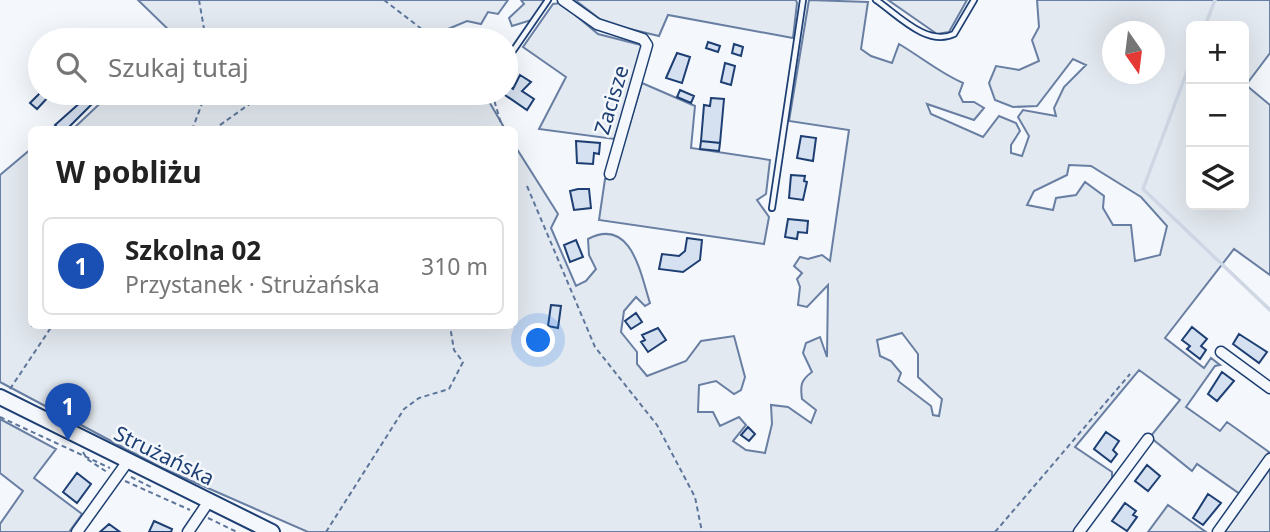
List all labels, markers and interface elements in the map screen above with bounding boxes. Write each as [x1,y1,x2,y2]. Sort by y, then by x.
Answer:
north arrow [1102,21,1165,84]
map controls [1186,21,1249,210]
button: + [1186,21,1249,84]
search box [28,28,518,105]
icon: search [52,48,90,86]
text: Szukaj tutaj [108,49,249,85]
street label: Zacisze [587,62,635,138]
button: − [1186,84,1249,147]
button: layers [1186,147,1249,210]
text: W pobliżu [56,151,202,192]
text: Szkolna 02 [125,232,261,268]
text: 1 [74,250,88,282]
text: 310 m [421,250,488,282]
text: Przystanek · Strużańska [125,268,380,300]
your location [521,323,555,357]
pin: 1 [45,383,91,441]
street label: Strużańska [110,419,219,491]

